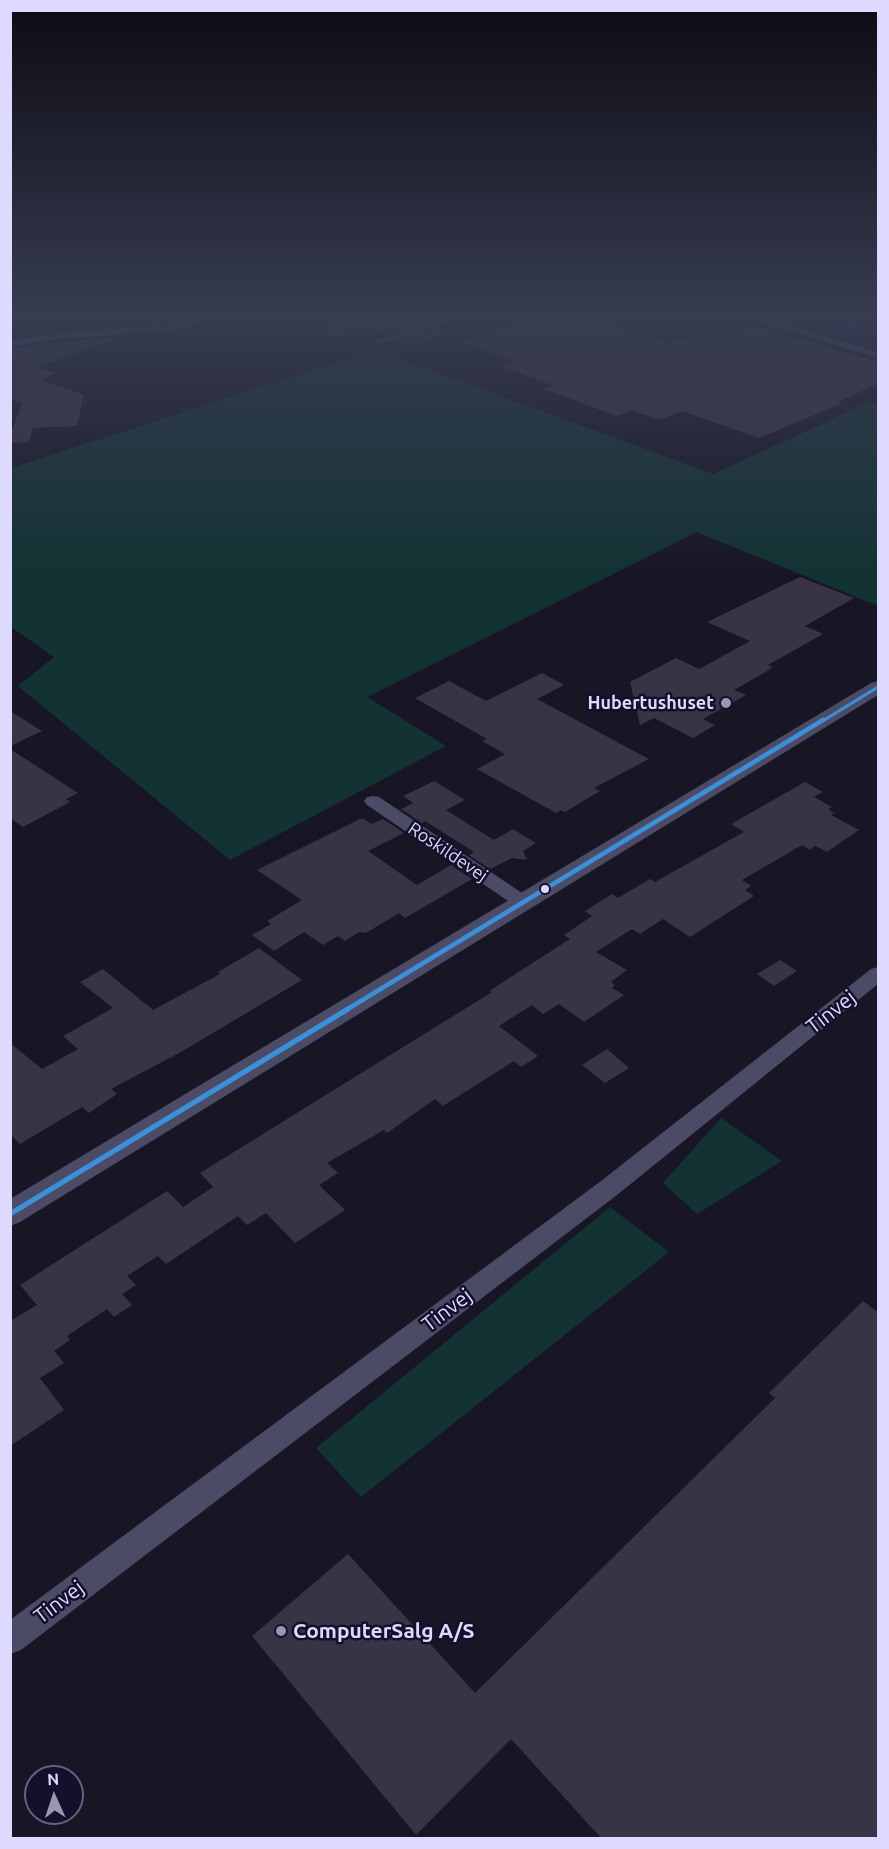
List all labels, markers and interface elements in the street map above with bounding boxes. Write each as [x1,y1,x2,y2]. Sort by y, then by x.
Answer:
place label: Hubertushuset [587,692,714,714]
marker: Hubertushuset [719,696,733,710]
street label: Roskildevej [404,818,492,886]
unlabelled marker [539,883,551,895]
street label: Tinvej [801,985,861,1039]
street label: Tinvej [417,1283,477,1337]
street label: Tinvej [29,1575,89,1629]
place label: ComputerSalg A/S [293,1618,475,1644]
marker: ComputerSalg A/S [274,1624,288,1638]
north arrow [24,1765,84,1825]
text: N [47,1770,60,1788]

